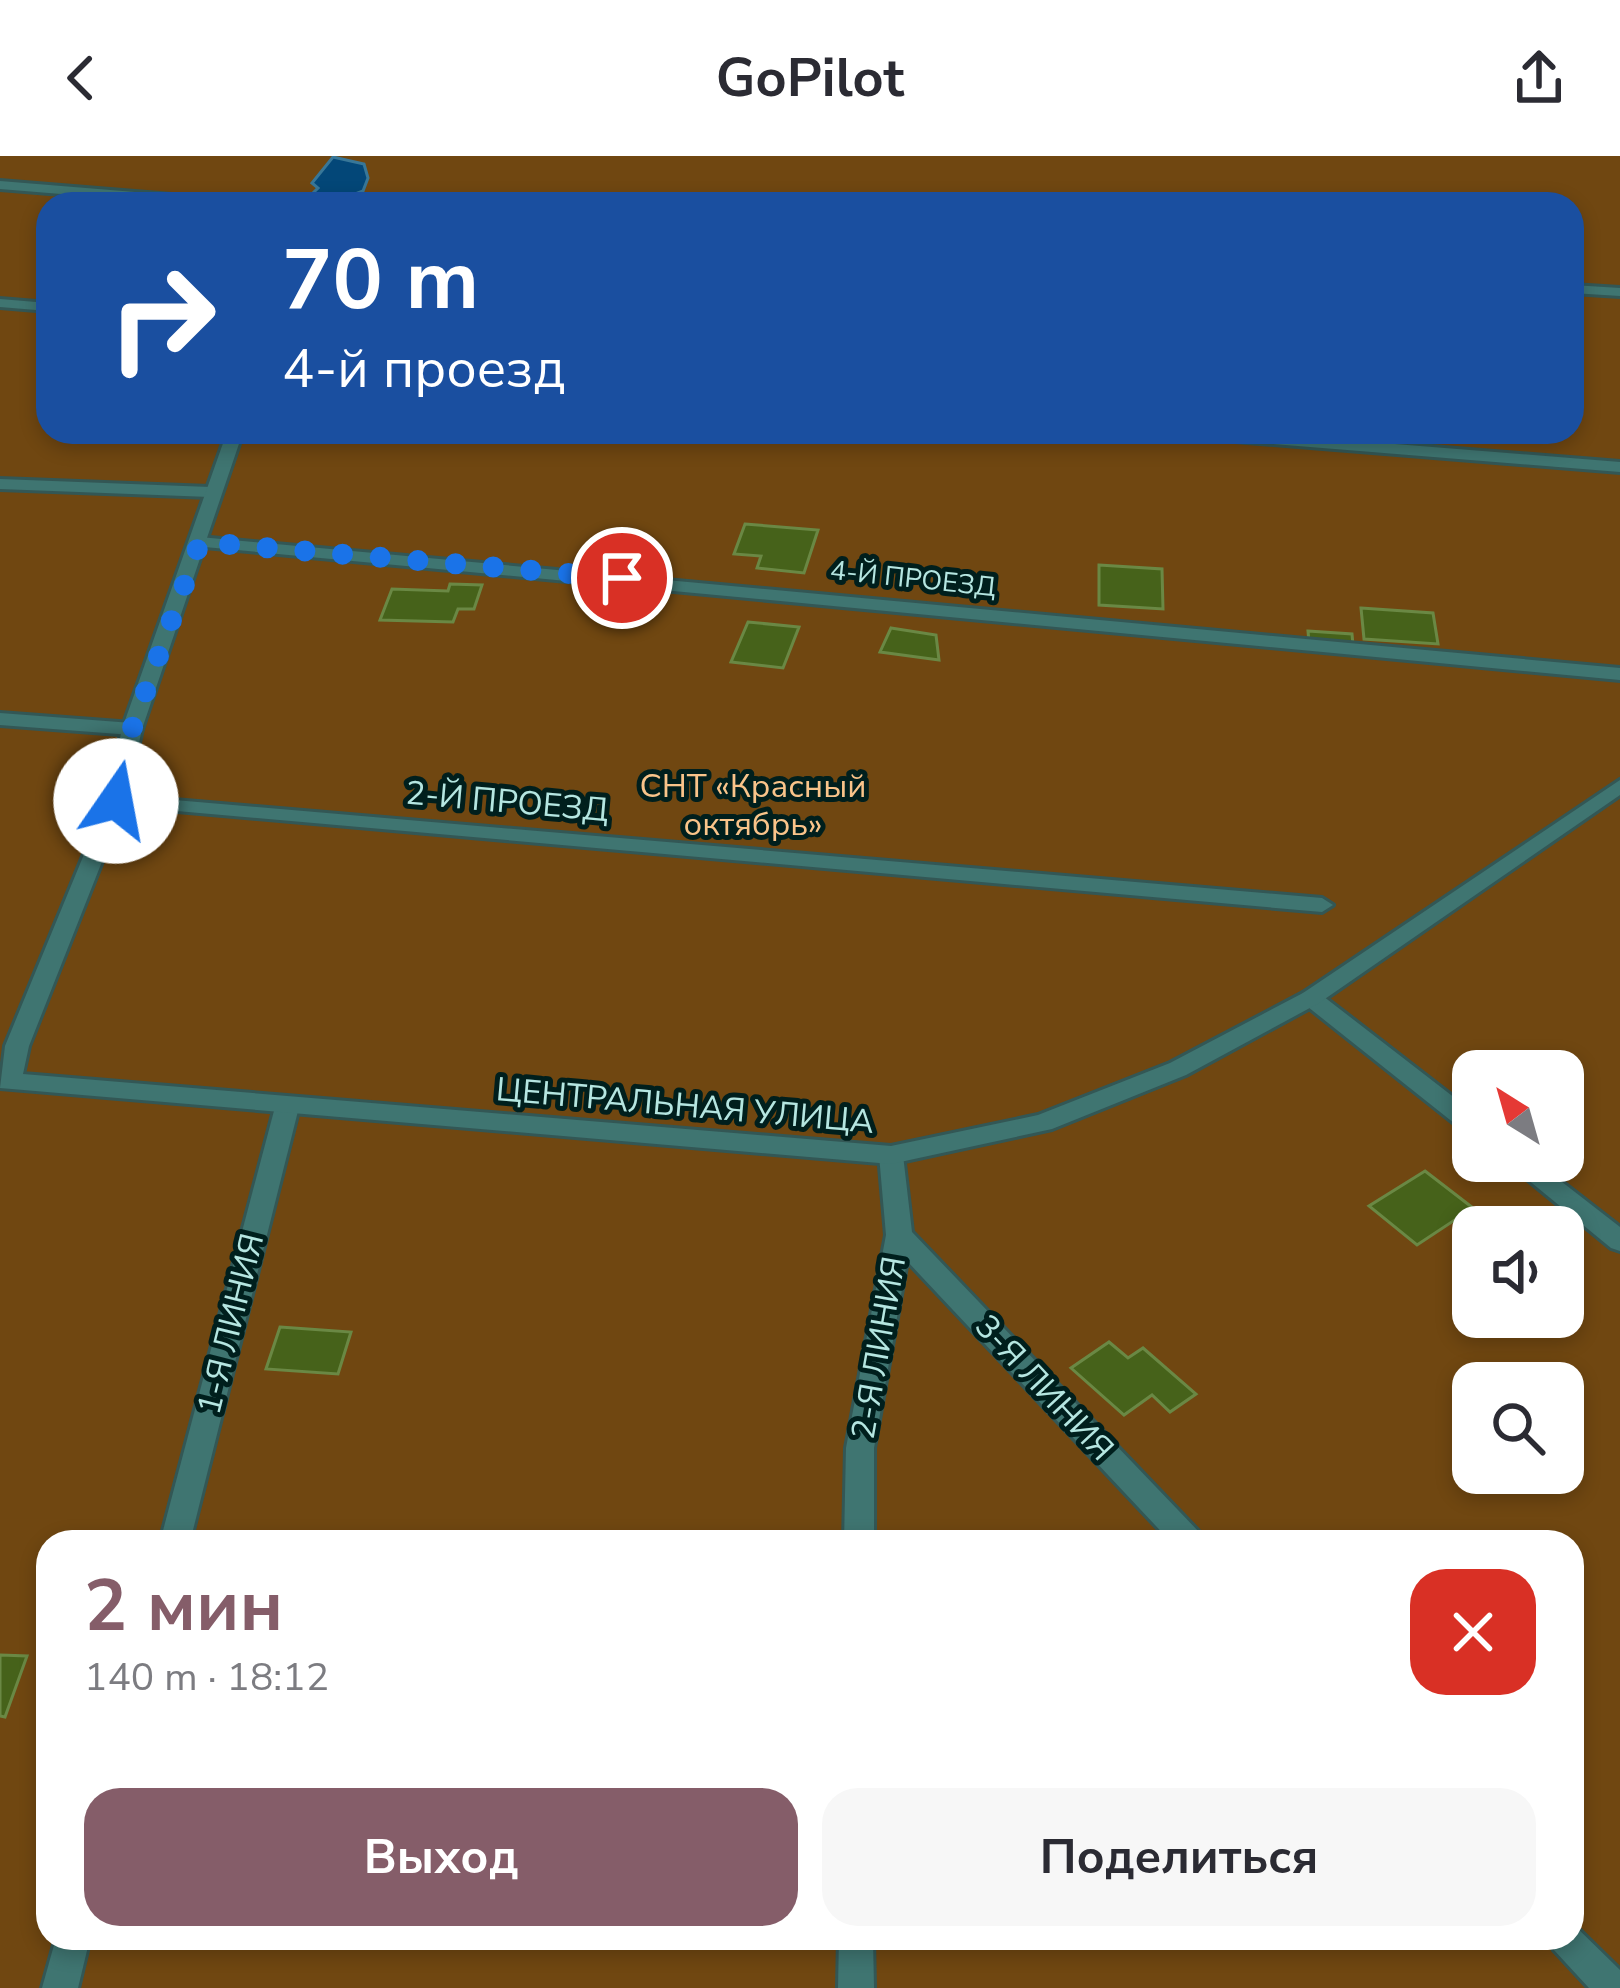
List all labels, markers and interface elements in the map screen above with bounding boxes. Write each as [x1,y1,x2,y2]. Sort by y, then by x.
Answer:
text: GoPilot [716,41,904,115]
icon: back [48,45,114,111]
icon: share [1506,45,1572,111]
text: 70 m [282,223,479,338]
icon: right [84,240,240,396]
text: 4-й проезд [282,332,565,406]
pin [571,527,673,629]
icon: arrive [589,545,655,611]
street label: 4-Й ПРОЕЗД [828,552,998,606]
position arrow [53,738,179,864]
park label: СНТ «Красный октябрь» [639,764,867,847]
street label: 2-Й ПРОЕЗД [404,771,610,833]
north arrow [1452,1050,1584,1182]
map controls [1452,1050,1584,1494]
street label: ЦЕНТРАЛЬНАЯ УЛИЦА [494,1067,876,1145]
button: sound [1452,1206,1584,1338]
street label: 1-Я ЛИНИЯ [187,1229,275,1419]
street label: 2-Я ЛИНИЯ [841,1253,917,1443]
street label: 3-Я ЛИНИЯ [964,1305,1124,1471]
button: search [1452,1362,1584,1494]
text: 2 мин [84,1557,283,1655]
button: close [1410,1569,1536,1695]
text: 140 m · 18:12 [84,1651,329,1704]
button: Выход [84,1788,798,1926]
button: Поделиться [822,1788,1536,1926]

